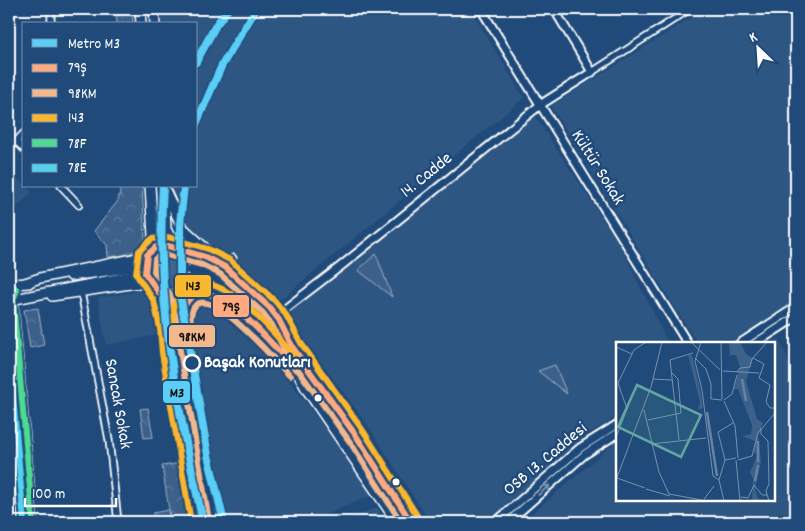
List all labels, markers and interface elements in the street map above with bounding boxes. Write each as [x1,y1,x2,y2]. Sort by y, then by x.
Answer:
legend [22,22,198,188]
north arrow [732,22,782,72]
text: K [746,27,761,48]
text: Metro M3 [68,34,120,56]
text: 79Ş [68,58,87,80]
text: 98KM [68,84,97,106]
text: 143 [68,108,84,130]
street label: Kültür Sokak [564,125,630,211]
text: 78F [68,134,87,156]
street label: 14. Cadde [396,147,458,205]
text: 78E [68,158,87,180]
line badge: 143 [174,274,212,298]
text: 143 [185,277,201,297]
line badge: 79Ş [212,294,250,318]
text: 79Ş [222,298,240,318]
line badge: 98KM [168,324,216,348]
text: 98KM [179,328,205,348]
inset map [616,342,775,501]
place label: Başak Konutları [204,351,310,376]
marker: Başak Konutları [183,354,201,372]
street label: Sancak Sokak [97,357,137,451]
line badge: M3 [162,380,191,404]
text: M3 [170,384,184,404]
unlabelled marker [313,393,323,403]
street label: OSB 13. Caddesi [499,417,593,503]
scale bar [25,476,116,508]
unlabelled marker [391,477,401,487]
text: 100 m [32,484,65,506]
one-way arrow [538,484,551,496]

